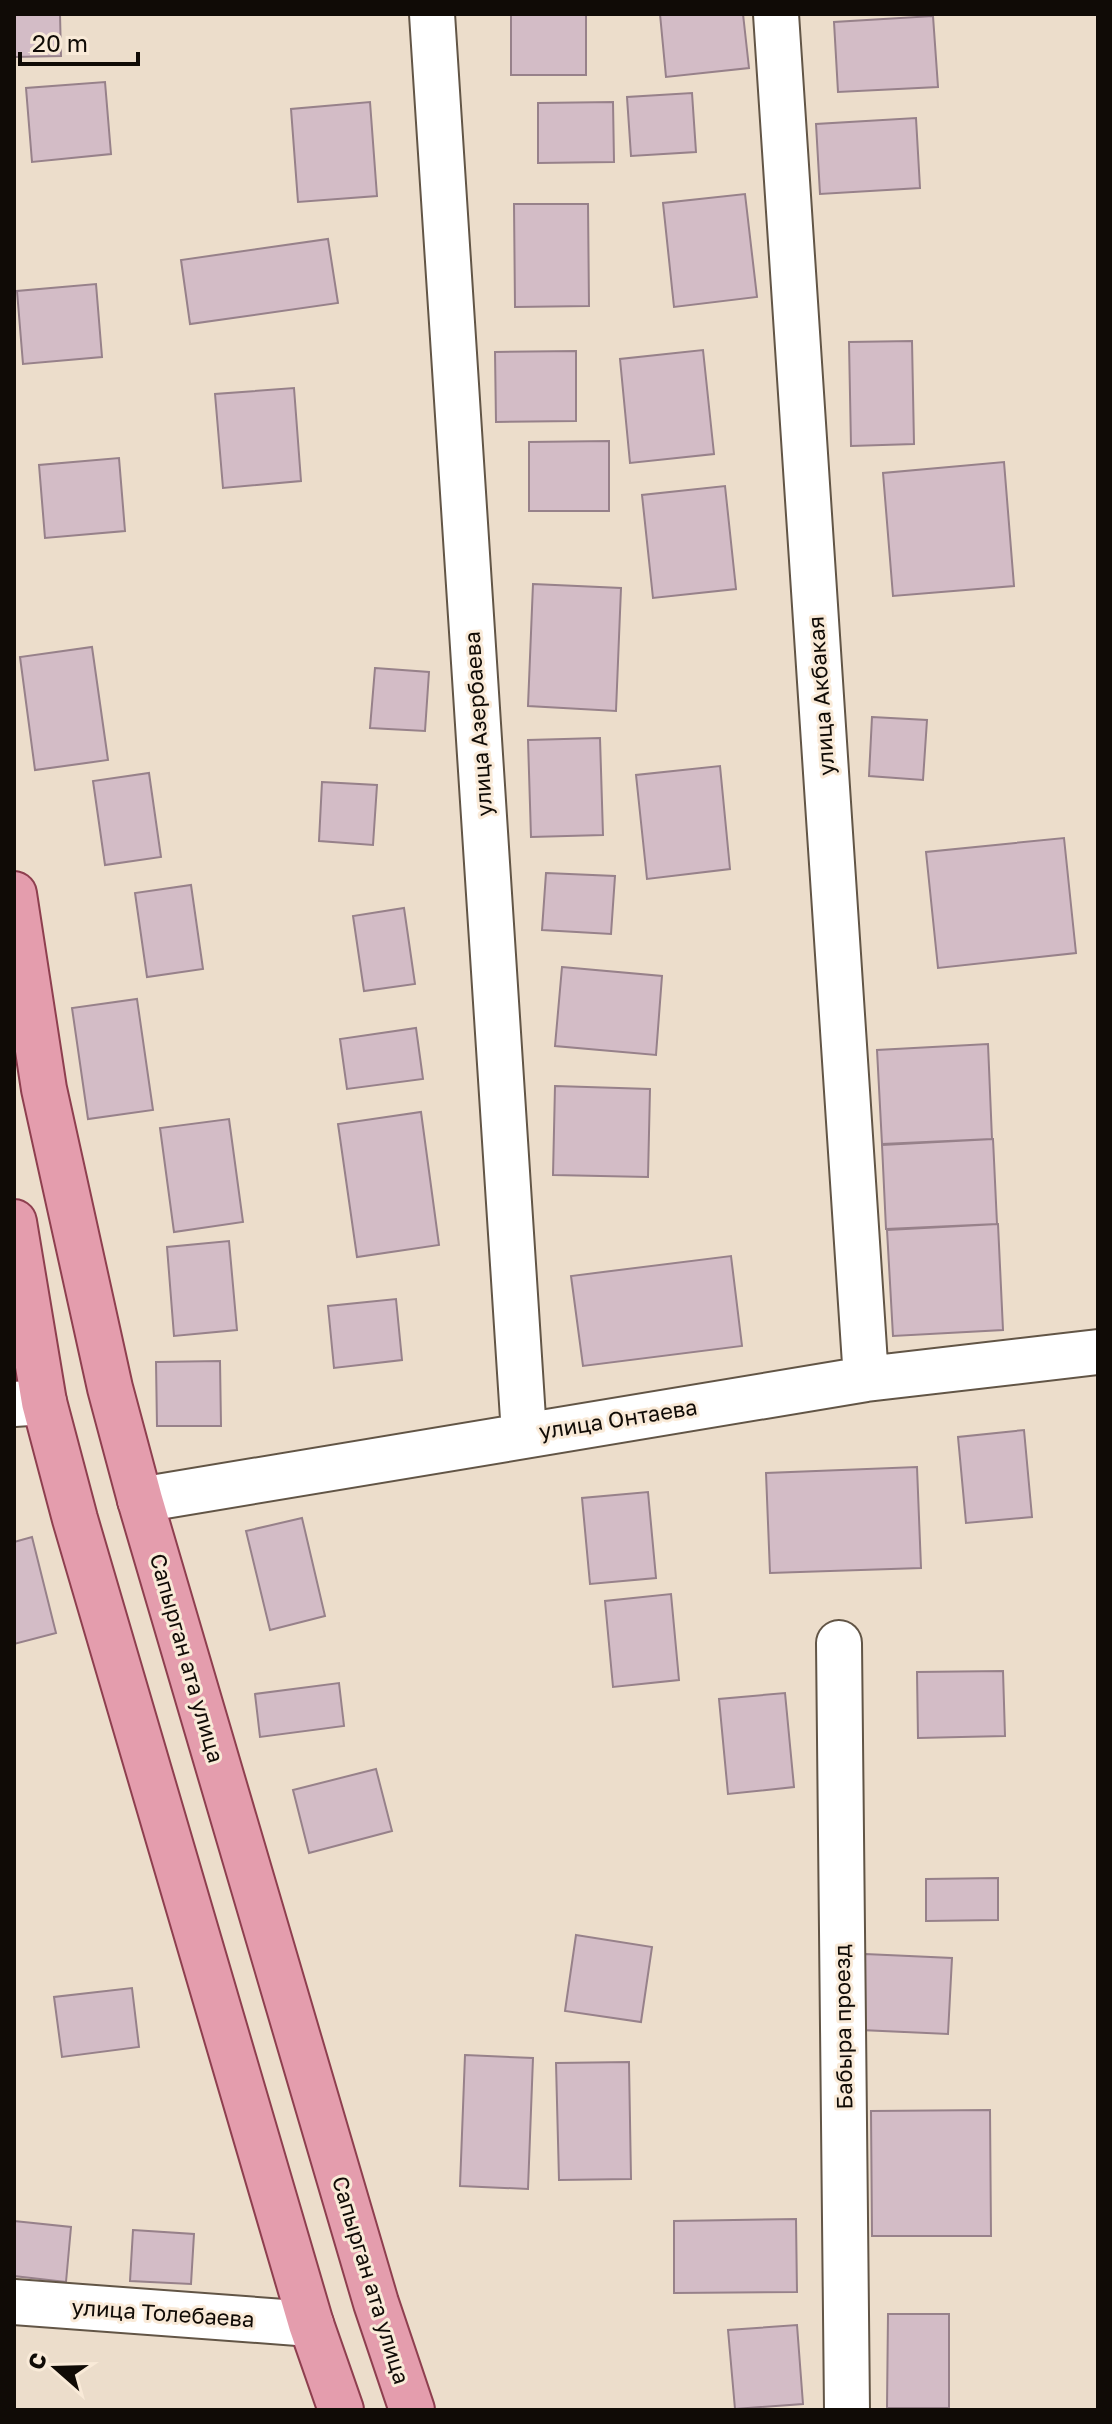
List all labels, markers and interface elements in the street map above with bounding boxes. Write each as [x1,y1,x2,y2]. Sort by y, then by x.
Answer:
scale bar [20,16,138,66]
text: 20 m [32,28,88,57]
street label: улица Акбакая [801,615,840,777]
street label: улица Азербаева [458,631,497,817]
street label: улица Онтаева [537,1393,699,1444]
street label: Сапырган ата улица [145,1550,230,1765]
street label: Бабыра проезд [828,1944,857,2110]
street label: Сапырган ата улица [327,2173,416,2387]
street label: улица Толебаева [71,2293,255,2332]
north arrow [16,2328,96,2408]
text: С [21,2349,52,2373]

